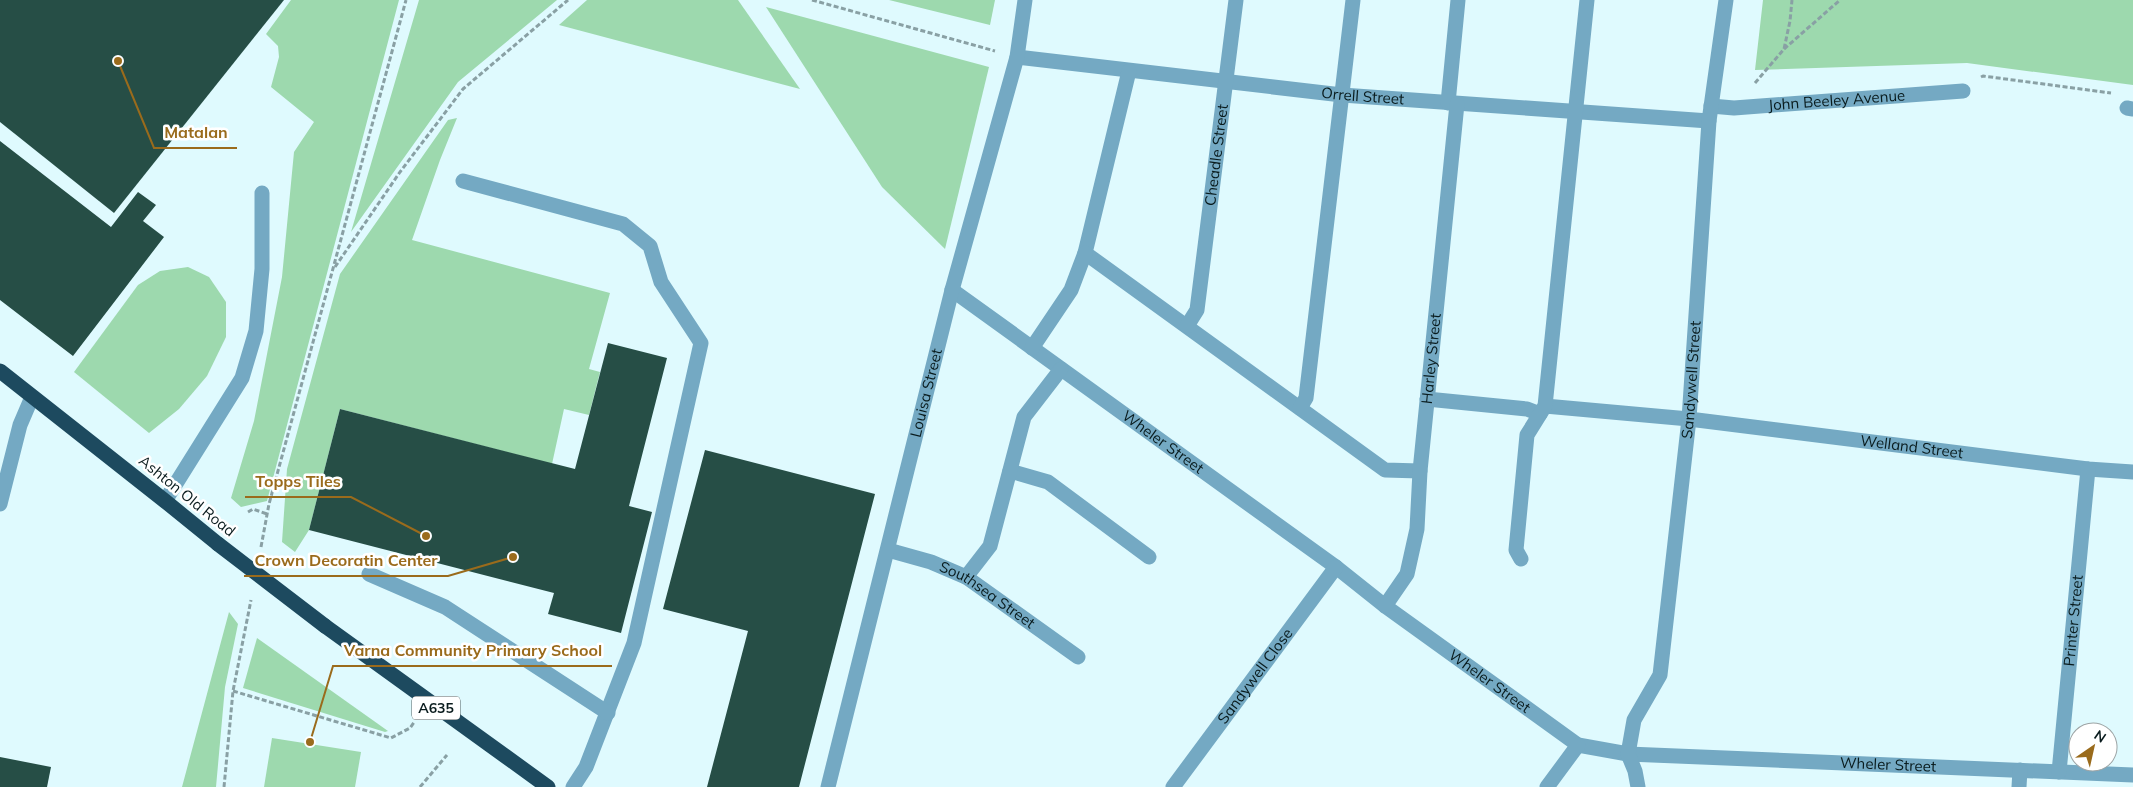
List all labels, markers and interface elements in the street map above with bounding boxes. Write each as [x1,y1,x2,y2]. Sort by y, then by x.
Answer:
street label: Orrell Street [1320,83,1405,108]
street label: John Beeley Avenue [1767,85,1906,114]
street label: Cheadle Street [1200,103,1232,207]
callout: Matalan [154,117,237,148]
text: Matalan [164,122,228,142]
street label: Harley Street [1417,312,1445,405]
street label: Sandywell Street [1677,320,1705,440]
street label: Louisa Street [906,347,946,439]
street label: Wheler Street [1119,406,1208,478]
street label: Welland Street [1859,431,1964,462]
street label: Ashton Old Road [135,451,239,540]
callout: Topps Tiles [245,466,351,497]
text: Topps Tiles [255,471,341,491]
callout: Crown Decoratin Center [244,545,448,576]
text: Crown Decoratin Center [254,550,438,570]
street label: Southsea Street [937,557,1039,632]
street label: Printer Street [2059,574,2087,667]
street label: Sandywell Close [1213,624,1296,728]
callout: Varna Community Primary School [333,635,612,666]
text: Varna Community Primary School [343,640,602,660]
street label: Wheler Street [1445,645,1535,717]
road number: A635 [412,696,460,720]
north arrow [2068,722,2118,772]
text: N [2091,726,2110,747]
street label: Wheler Street [1840,753,1937,776]

